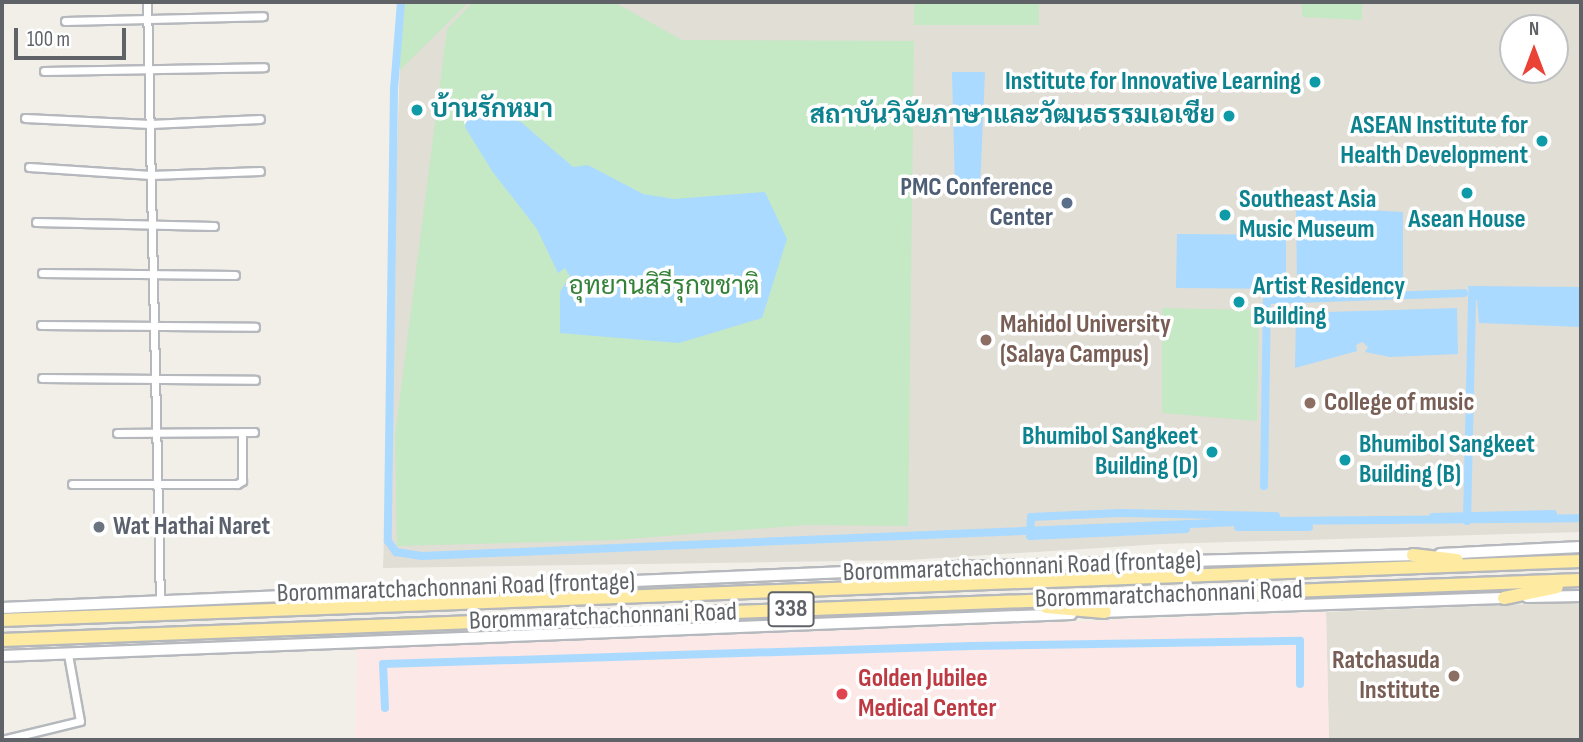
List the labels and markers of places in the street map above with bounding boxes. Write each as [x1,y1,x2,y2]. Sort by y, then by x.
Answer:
place label: Institute for Innovative Learning [1005,66,1301,98]
marker: Institute for Innovative Learning [1307,74,1323,90]
place label: บ้านรักหมา [431,94,553,126]
place label: สถาบันวิจัยภาษาและวัฒนธรรมเอเชีย [810,100,1215,132]
marker: บ้านรักหมา [409,102,425,118]
marker: สถาบันวิจัยภาษาและวัฒนธรรมเอเชีย [1221,108,1237,124]
place label: ASEAN Institute for Health Development [1340,110,1528,172]
marker: ASEAN Institute for Health Development [1534,133,1550,149]
place label: PMC Conference Center [900,172,1053,234]
place label: Southeast Asia Music Museum [1239,184,1376,246]
marker: Asean House [1459,185,1475,201]
marker: PMC Conference Center [1059,195,1075,211]
place label: Asean House [1408,204,1526,236]
marker: Southeast Asia Music Museum [1217,207,1233,223]
place label: Artist Residency Building [1253,271,1405,332]
marker: Artist Residency Building [1231,294,1247,310]
place label: Mahidol University (Salaya Campus) [1000,309,1171,370]
marker: Mahidol University (Salaya Campus) [978,332,994,348]
place label: College of music [1324,387,1474,419]
marker: College of music [1302,395,1318,411]
place label: Bhumibol Sangkeet Building (D) [1022,421,1198,482]
place label: Bhumibol Sangkeet Building (B) [1359,429,1535,490]
marker: Bhumibol Sangkeet Building (D) [1204,444,1220,460]
marker: Bhumibol Sangkeet Building (B) [1337,452,1353,468]
place label: Wat Hathai Naret [113,511,270,543]
marker: Wat Hathai Naret [91,519,107,535]
place label: Ratchasuda Institute [1332,645,1440,706]
place label: Golden Jubilee Medical Center [858,663,996,724]
marker: Ratchasuda Institute [1446,668,1462,684]
marker: Golden Jubilee Medical Center [832,684,852,704]

